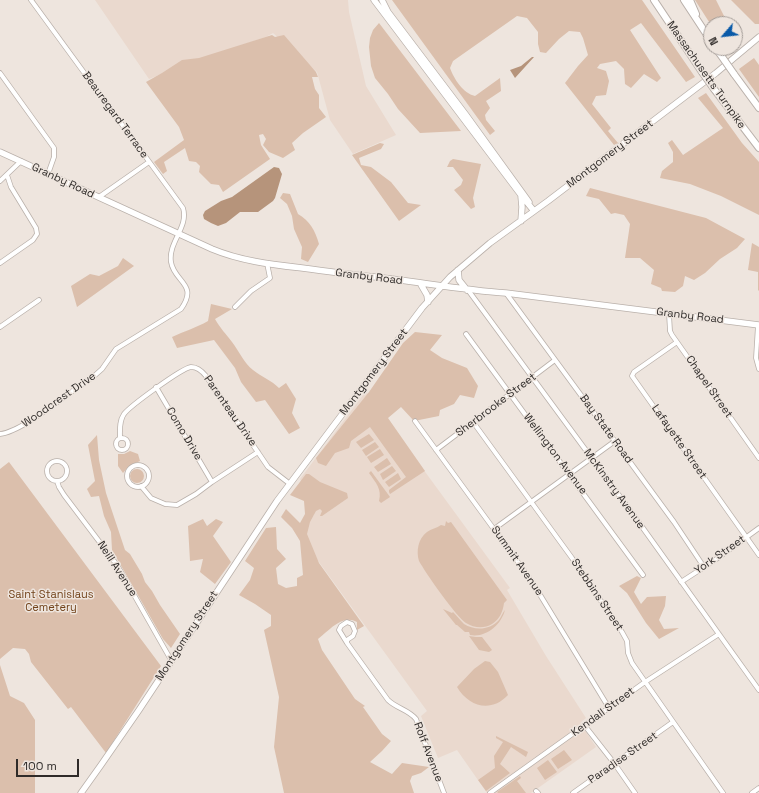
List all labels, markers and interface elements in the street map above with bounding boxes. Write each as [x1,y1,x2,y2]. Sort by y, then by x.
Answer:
north arrow [703,16,743,56]
street label: Massachusetts Turnpike [664,19,748,131]
text: N [705,35,721,48]
street label: Beauregard Terrace [79,69,151,161]
street label: Montgomery Street [564,117,656,191]
street label: Granby Road [29,161,97,201]
street label: Granby Road [334,266,404,288]
street label: Granby Road [655,305,725,327]
street label: Montgomery Street [337,326,411,418]
street label: Chapel Street [683,353,735,421]
street label: Woodcrest Drive [20,370,98,430]
street label: Sherbrooke Street [453,370,539,440]
street label: Parenteau Drive [201,373,259,449]
street label: Bay State Road [577,392,635,466]
street label: Lafayette Street [648,402,710,482]
street label: Como Drive [163,405,205,463]
street label: Wellington Avenue [520,411,590,497]
street label: McKinstry Avenue [581,446,647,532]
street label: Summit Avenue [488,524,546,598]
street label: York Street [692,533,748,577]
street label: Neill Avenue [94,539,140,599]
street label: Stebbins Street [568,557,626,633]
park label: Saint Stanislaus Cemetery [9,588,93,614]
street label: Montgomery Street [153,588,221,684]
street label: Kendall Street [569,685,637,739]
street label: Rolf Avenue [411,720,445,784]
street label: Paradise Street [586,729,660,787]
scale bar [18,751,81,777]
text: 100 m [23,758,57,774]

